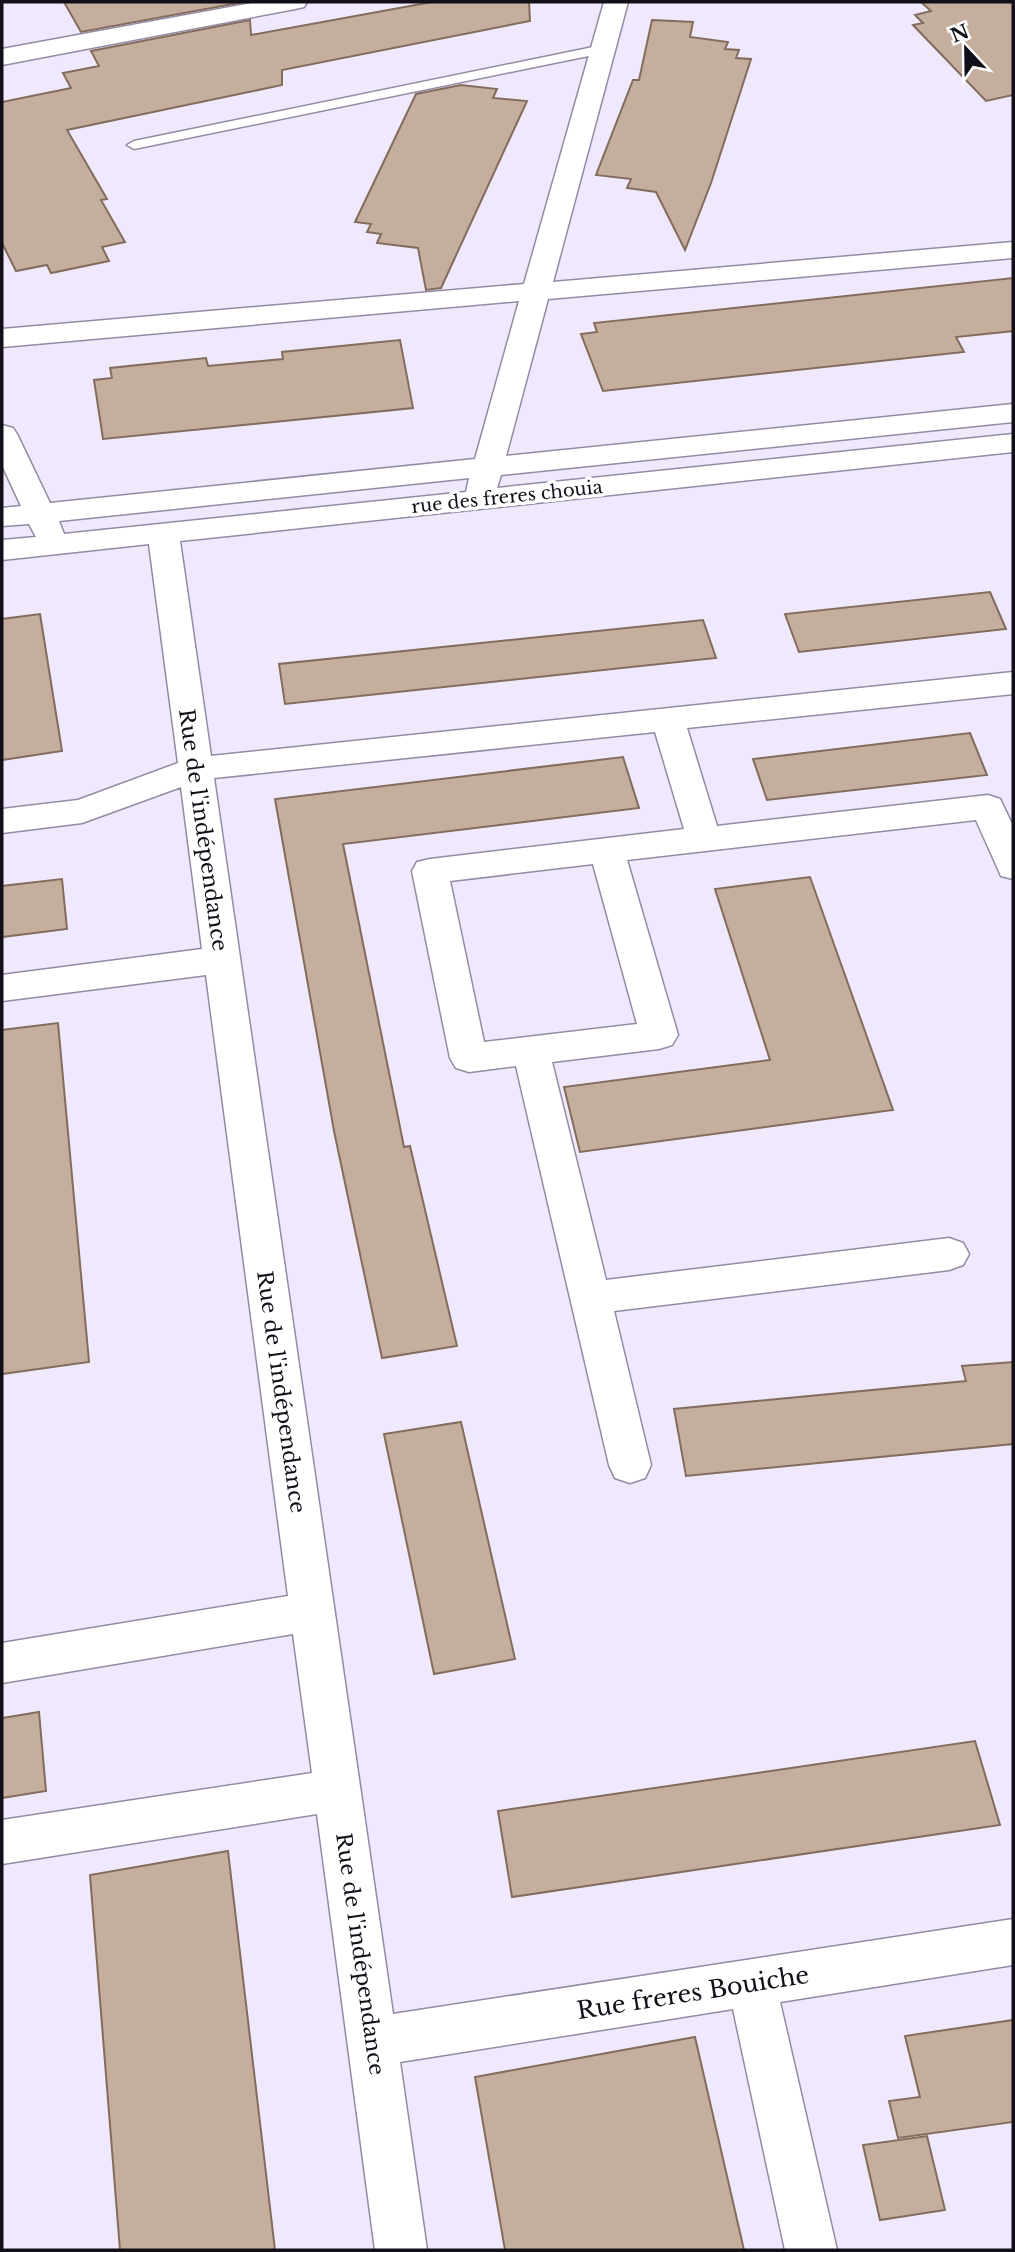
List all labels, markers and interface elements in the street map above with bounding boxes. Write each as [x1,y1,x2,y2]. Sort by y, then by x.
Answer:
north arrow [931,14,1001,84]
text: N [947,20,973,48]
street label: rue des freres chouia [410,476,604,518]
street label: Rue de l'indépendance [173,707,233,953]
street label: Rue de l'indépendance [251,1269,311,1515]
street label: Rue de l'indépendance [330,1831,390,2077]
street label: Rue freres Bouiche [575,1960,811,2025]

